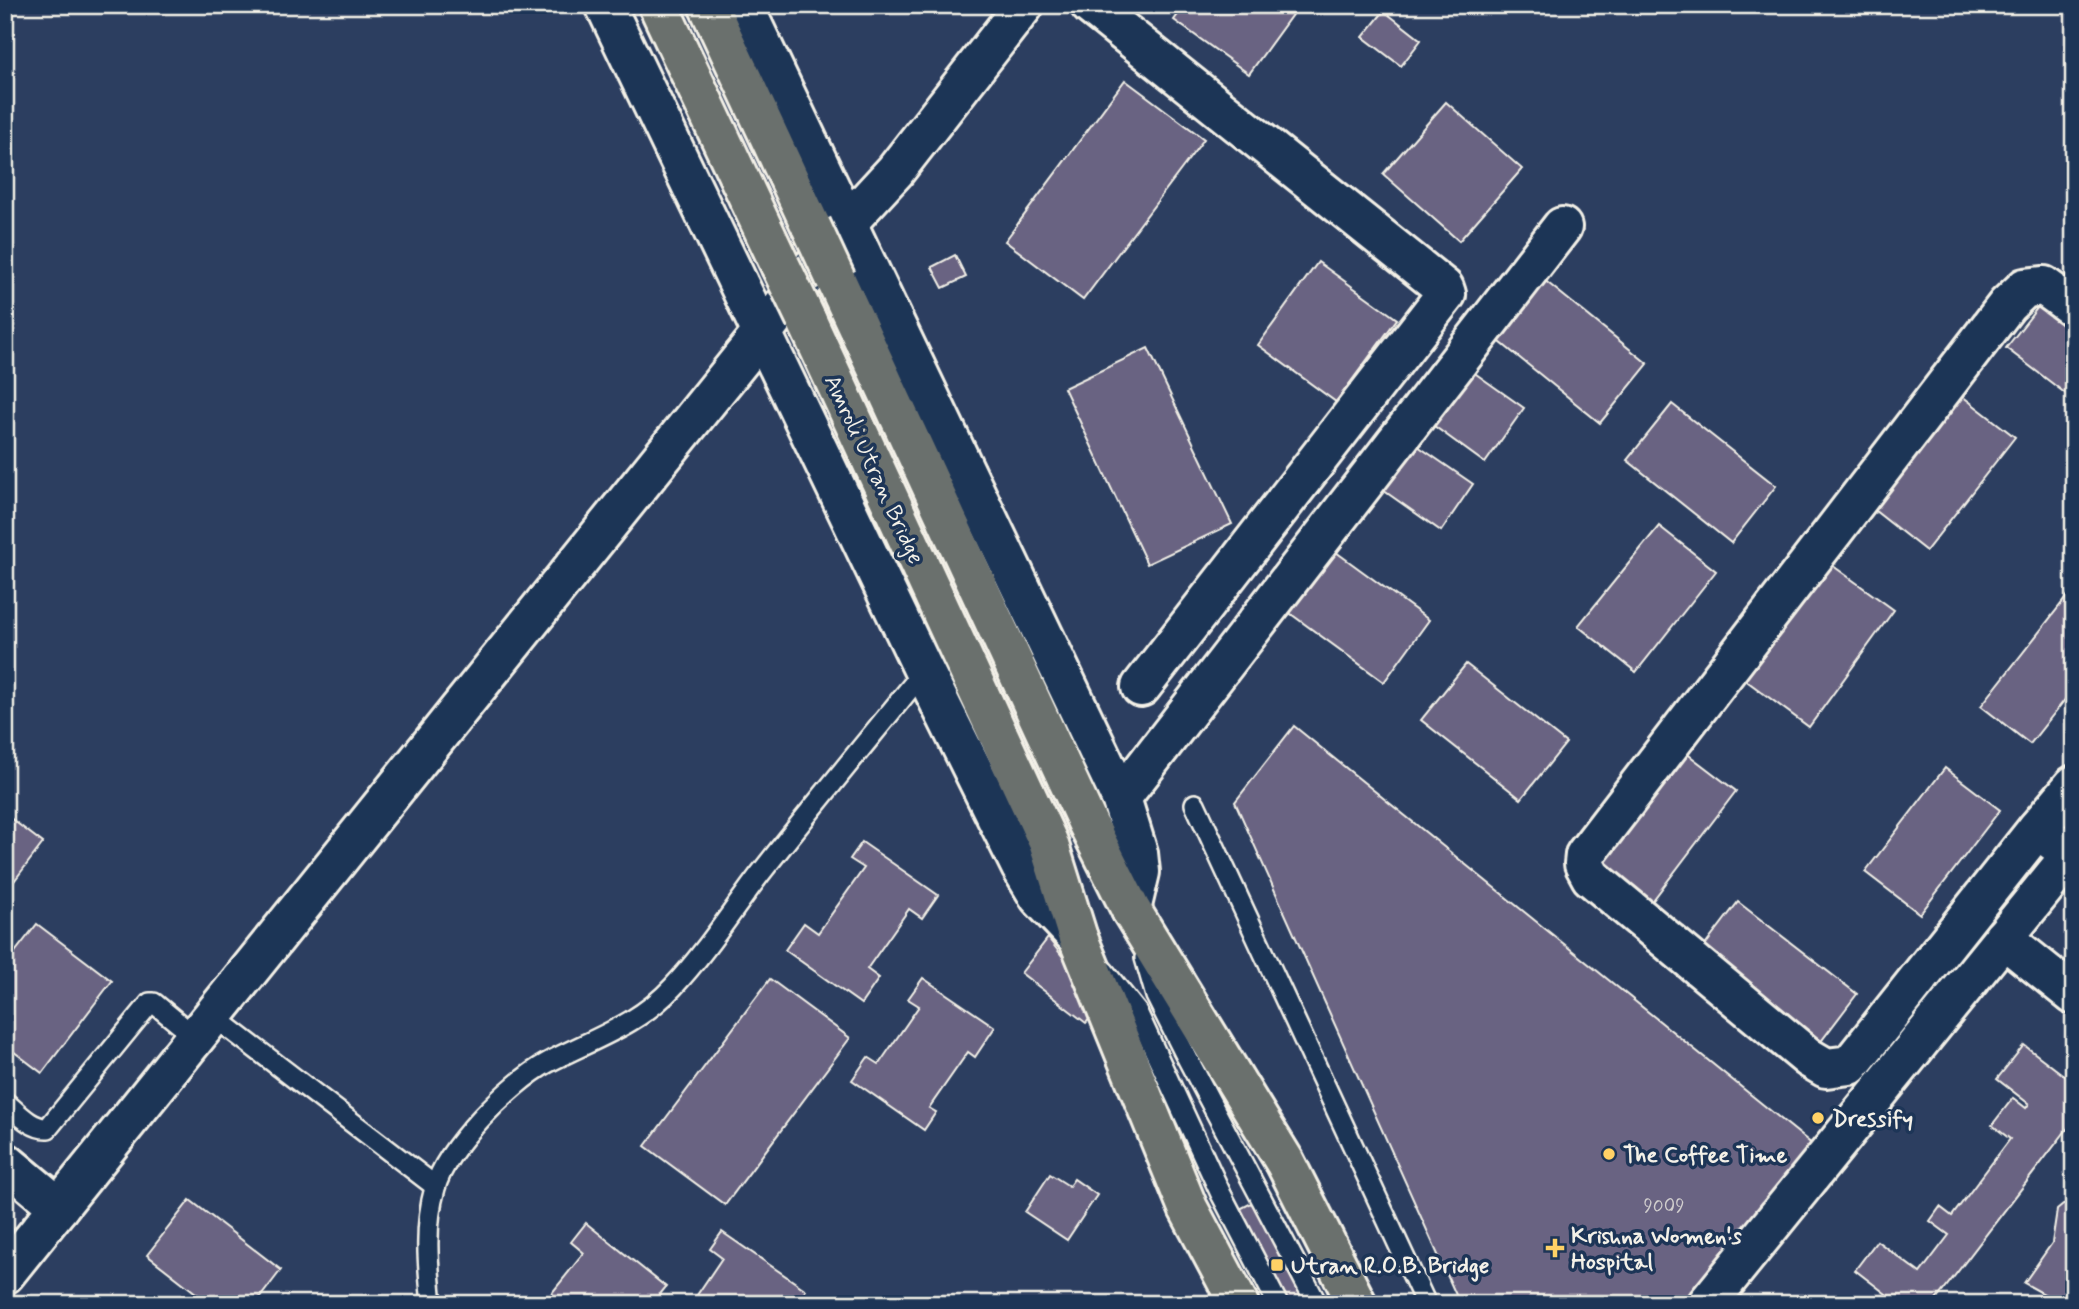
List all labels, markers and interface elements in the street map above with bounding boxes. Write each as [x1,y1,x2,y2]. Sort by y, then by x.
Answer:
street label: Amroli Utran Bridge [816,370,930,569]
place label: Dressify [1832,1105,1913,1135]
marker: Dressify [1810,1110,1826,1126]
place label: The Coffee Time [1623,1141,1788,1171]
marker: The Coffee Time [1601,1146,1617,1162]
house number: 9009 [1644,1194,1684,1219]
place label: Krishna Women's Hospital [1571,1222,1743,1278]
marker: Krishna Women's Hospital [1545,1238,1565,1258]
place label: Utran R.O.B. Bridge [1291,1252,1489,1282]
marker: Utran R.O.B. Bridge [1269,1257,1285,1273]

